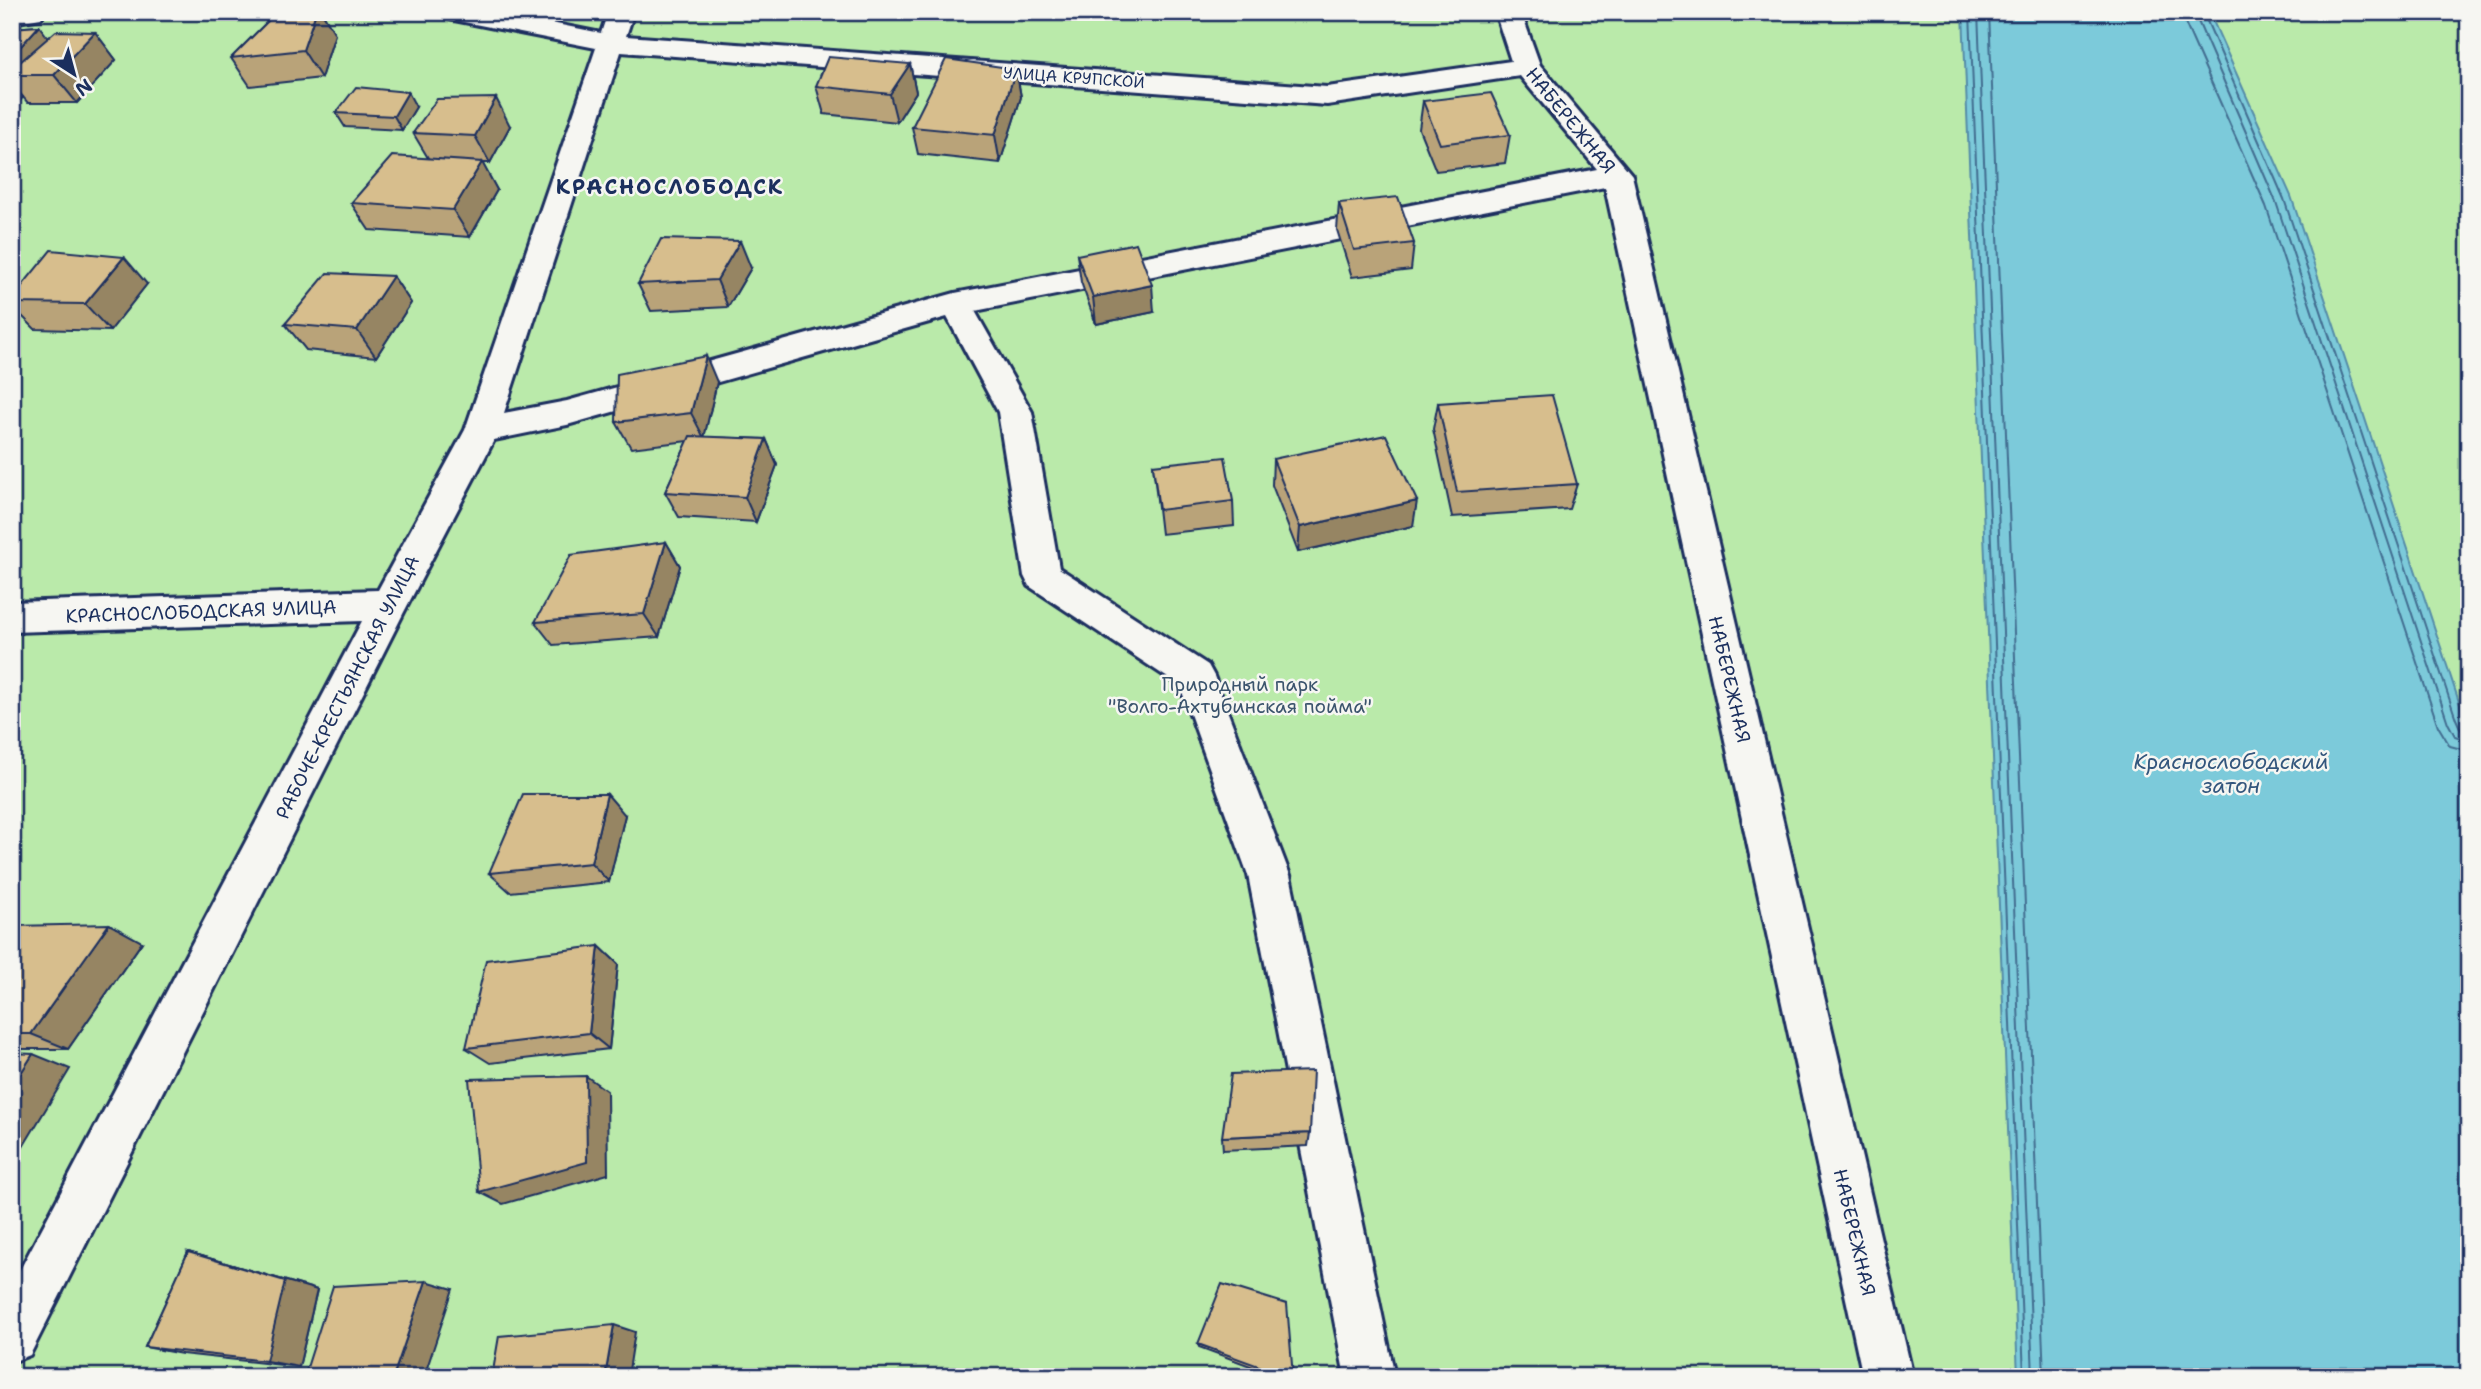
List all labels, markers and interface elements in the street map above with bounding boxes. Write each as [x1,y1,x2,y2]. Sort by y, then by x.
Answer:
north arrow [38,38,108,108]
street label: УЛИЦА КРУПСКОЙ [1002,62,1145,93]
street label: НАБЕРЕЖНАЯ [1520,62,1621,179]
text: N [70,73,97,102]
district label: КРАСНОСЛОБОДСК [556,173,784,201]
street label: РАБОЧЕ-КРЕСТЬЯНСКАЯ УЛИЦА [270,551,425,823]
street label: КРАСНОСЛОБОДСКАЯ УЛИЦА [65,594,337,629]
street label: НАБЕРЕЖНАЯ [1703,613,1756,745]
park label: Природный парк "Волго-Ахтубинская пойма" [1108,672,1372,719]
water label: Краснослободский затон [2133,748,2329,800]
street label: НАБЕРЕЖНАЯ [1828,1166,1881,1298]

